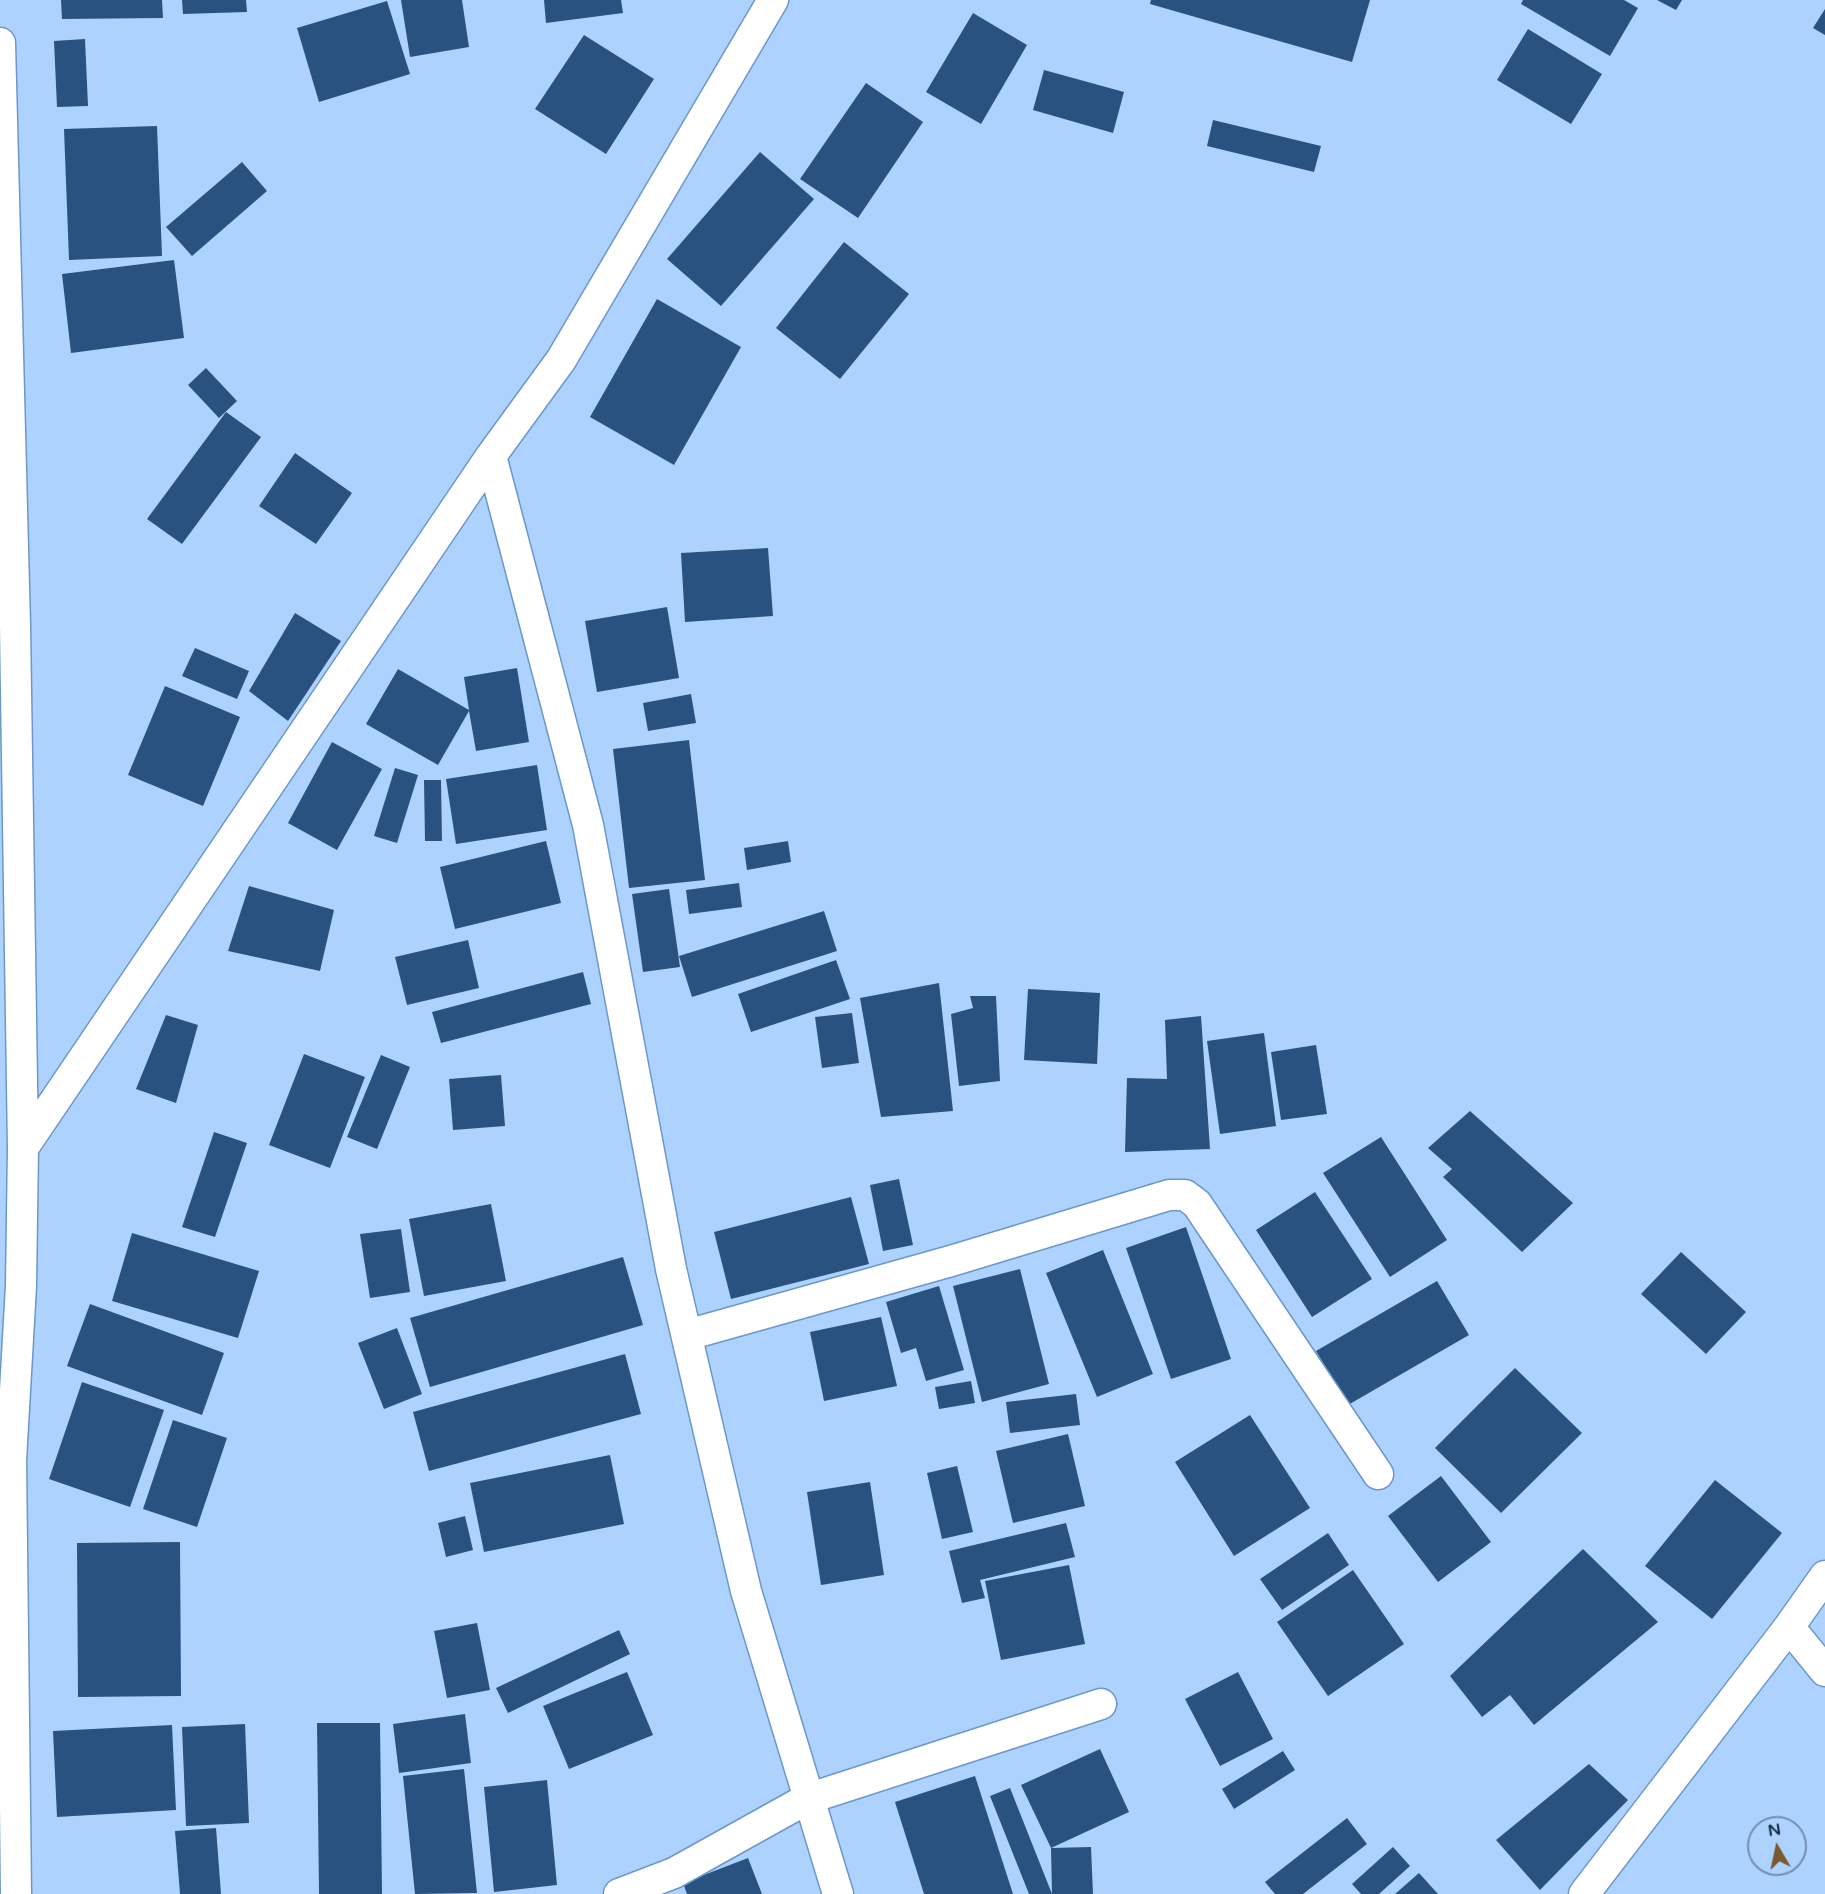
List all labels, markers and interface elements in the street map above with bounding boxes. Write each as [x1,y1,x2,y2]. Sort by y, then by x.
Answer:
north arrow [1747,1816,1807,1876]
text: N [1767,1819,1782,1841]

